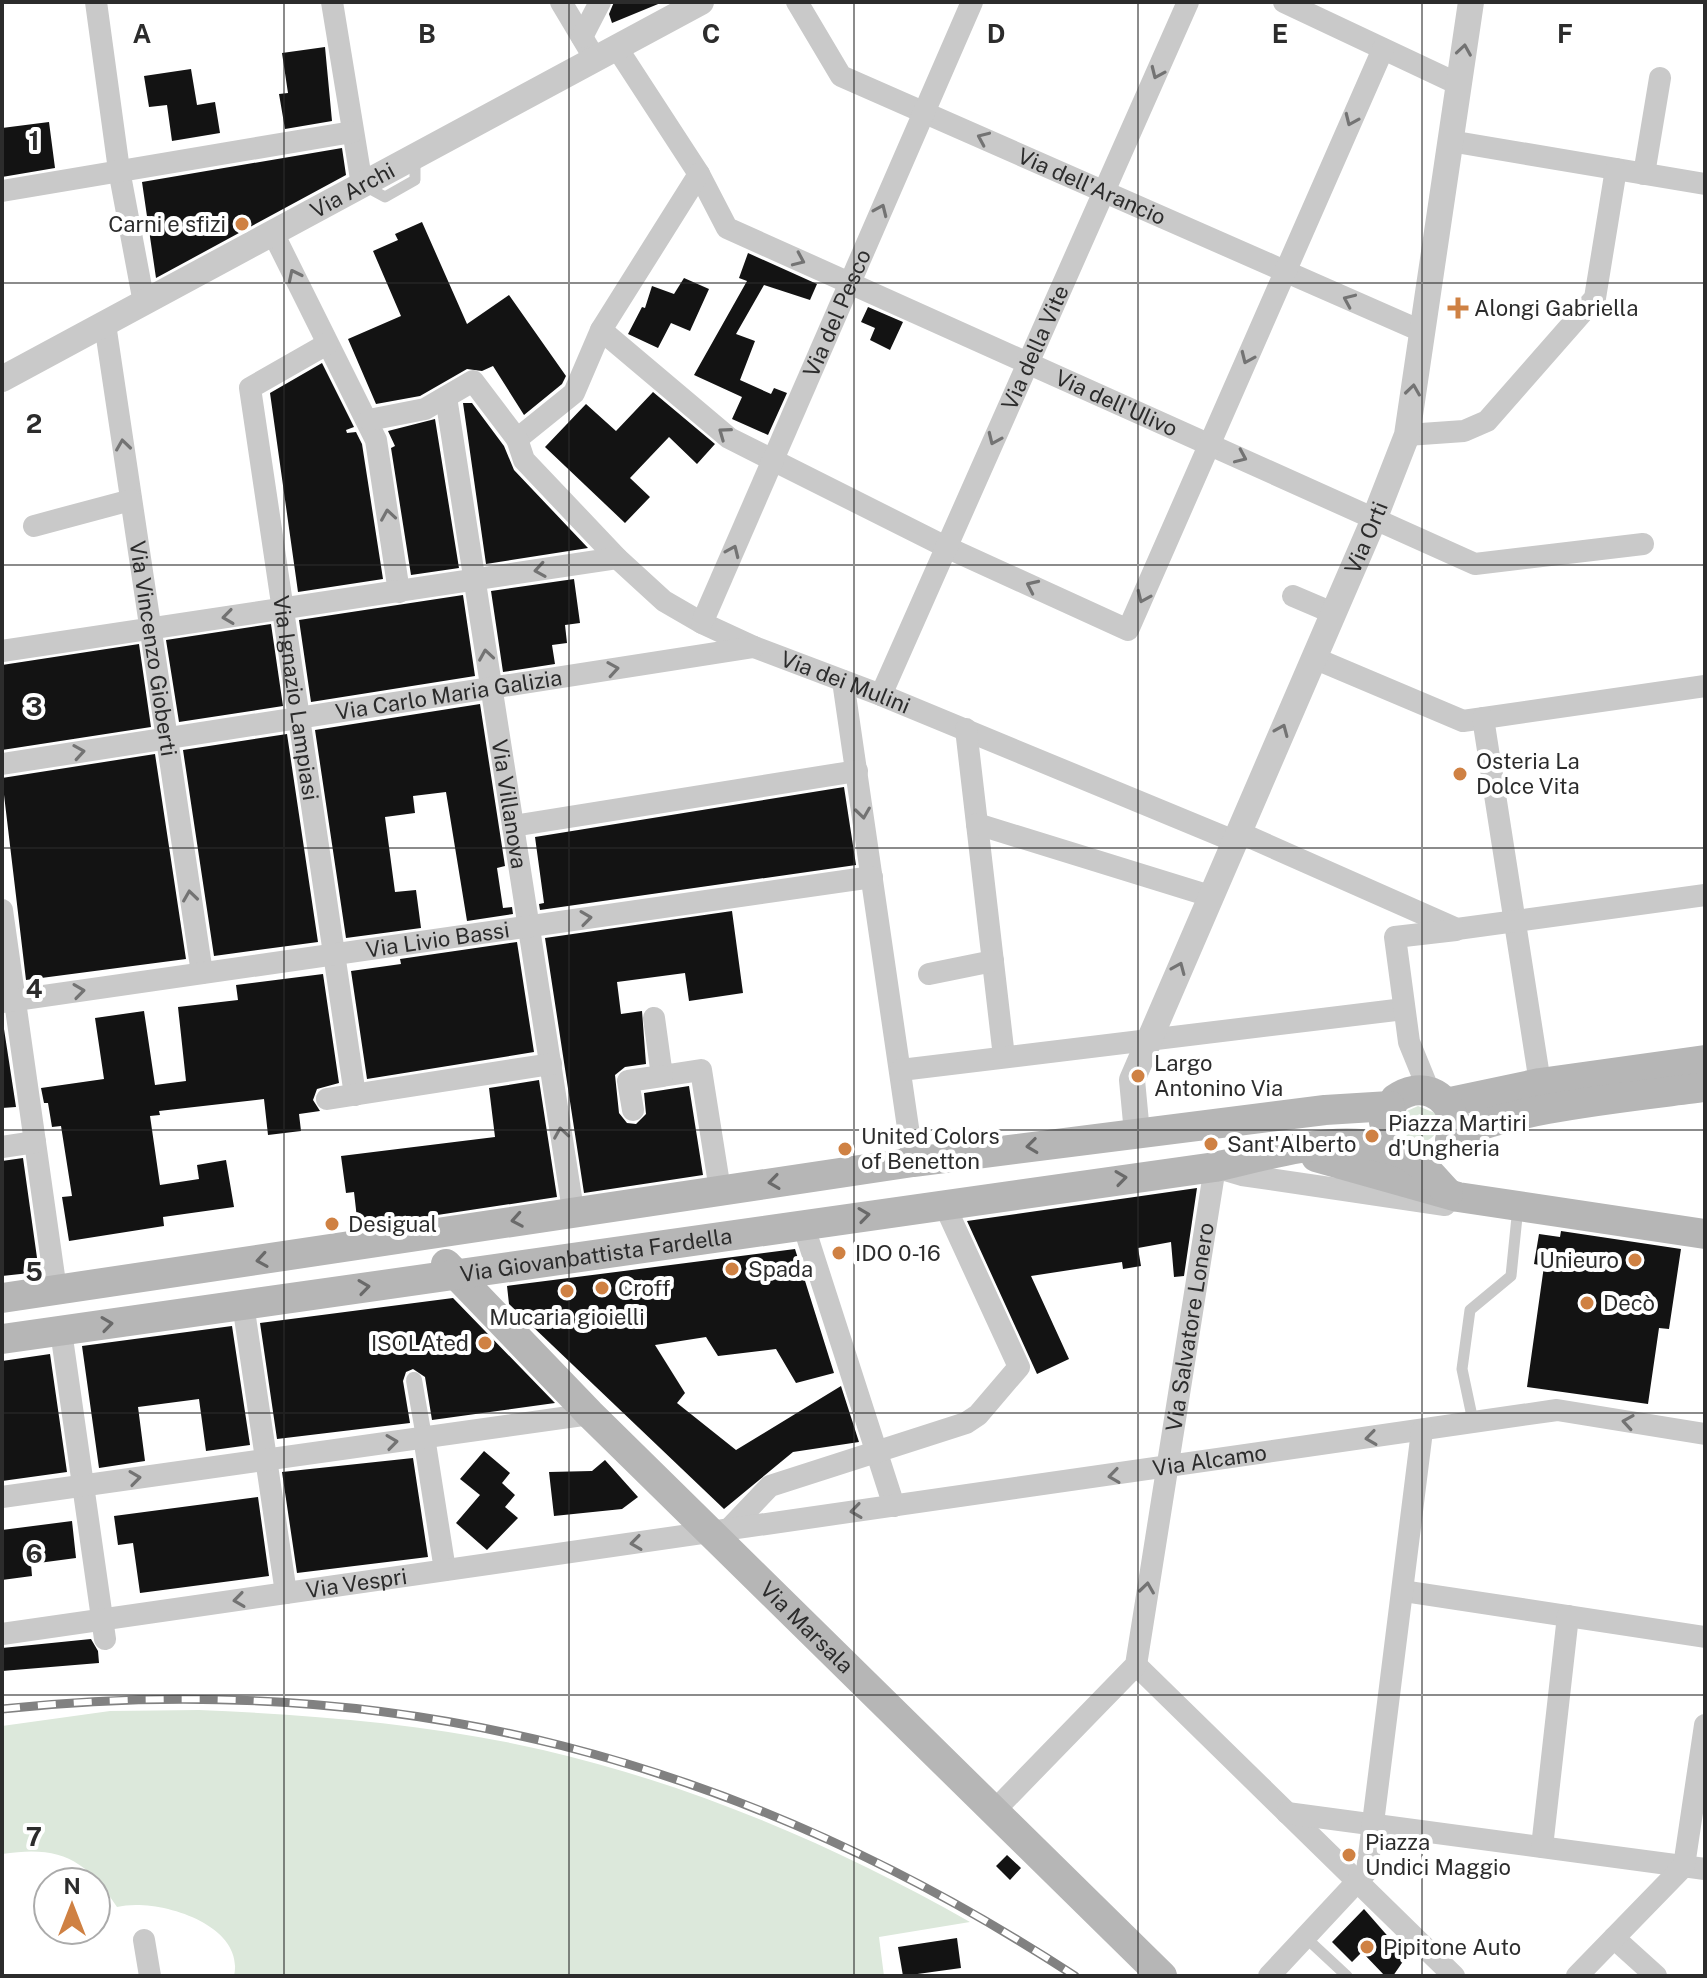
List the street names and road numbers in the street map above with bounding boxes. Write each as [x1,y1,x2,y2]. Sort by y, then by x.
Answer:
street label: Via dell'Arancio [1014,142,1170,230]
street label: Via Archi [306,157,399,223]
street label: Via del Pesco [798,245,876,381]
street label: Via della Vite [996,281,1074,414]
street label: Via dell'Ulivo [1051,364,1182,442]
street label: Via Orti [1339,498,1393,578]
street label: Via Vincenzo Gioberti [125,539,182,758]
street label: Via Ignazio Lampiasi [268,594,324,802]
street label: Via dei Mulini [777,645,914,719]
street label: Via Carlo Maria Galizia [333,664,564,725]
street label: Via Villanova [487,738,533,871]
street label: Via Livio Bassi [364,916,511,963]
street label: Via Salvatore Lonero [1160,1221,1219,1433]
street label: Via Giovanbattista Fardella [458,1223,734,1287]
street label: Via Alcamo [1151,1439,1268,1481]
street label: Via Vespri [304,1563,409,1603]
street label: Via Marsala [755,1576,859,1678]

